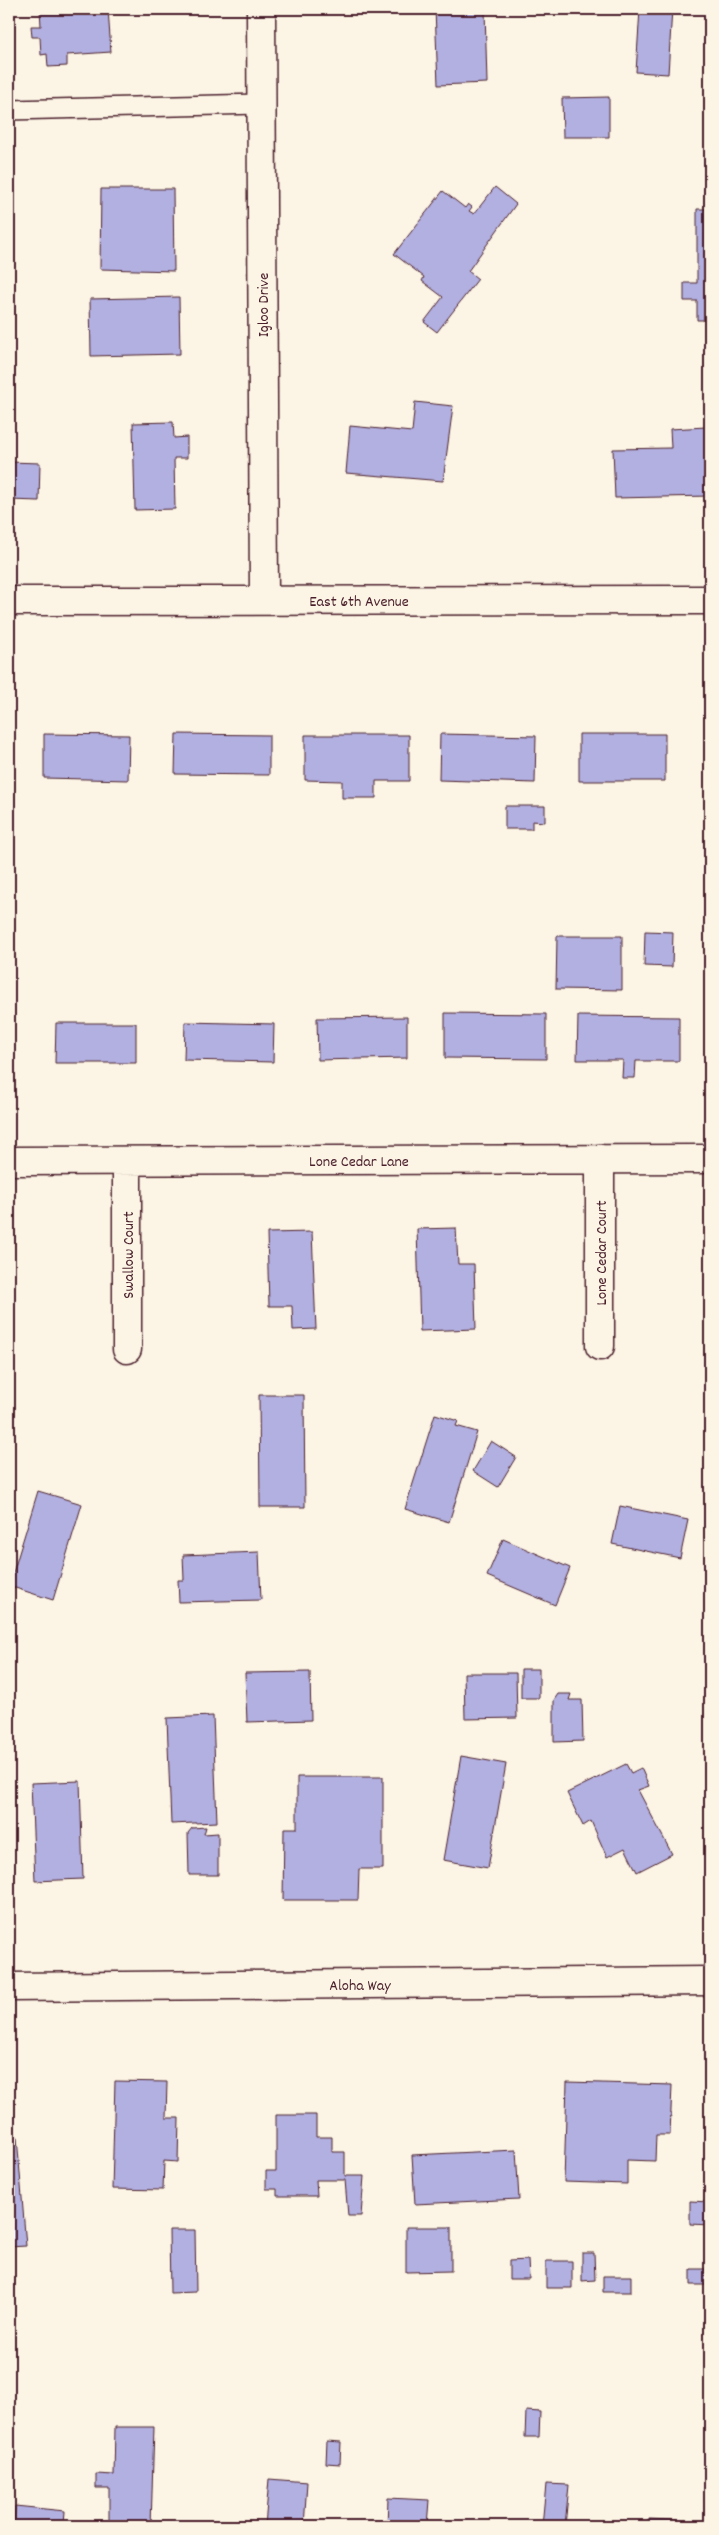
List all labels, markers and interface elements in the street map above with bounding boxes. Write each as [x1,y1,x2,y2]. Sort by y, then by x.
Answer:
street label: Igloo Drive [253,273,276,337]
street label: East 6th Avenue [309,591,409,614]
street label: Lone Cedar Lane [309,1151,409,1174]
street label: Lone Cedar Court [591,1200,614,1306]
street label: Swallow Court [118,1211,141,1299]
street label: Aloha Way [329,1975,391,1998]

